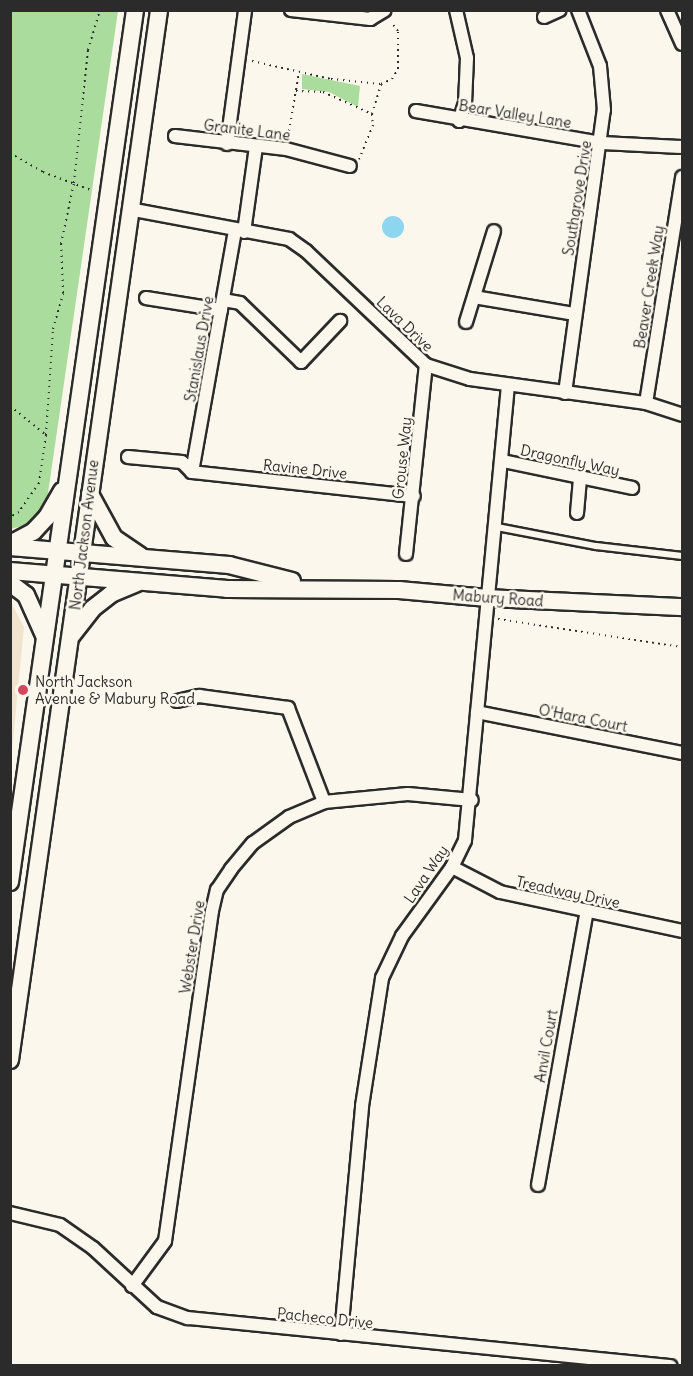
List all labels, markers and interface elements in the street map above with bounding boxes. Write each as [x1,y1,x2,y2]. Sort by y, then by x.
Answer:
street label: Bear Valley Lane [457,96,573,132]
street label: Granite Lane [203,116,291,144]
street label: Southgrove Drive [559,139,595,257]
street label: Beaver Creek Way [630,224,668,350]
street label: Lava Drive [373,293,437,355]
street label: Stanislaus Drive [181,295,217,403]
street label: Grouse Way [389,416,415,500]
street label: Dragonfly Way [519,441,621,479]
street label: Ravine Drive [262,456,348,482]
street label: North Jackson Avenue [66,459,102,611]
street label: Mabury Road [452,586,544,610]
place label: North Jackson Avenue & Mabury Road [35,672,195,707]
marker: North Jackson Avenue & Mabury Road [16,683,30,697]
street label: O'Hara Court [537,701,629,735]
street label: Lava Way [400,842,452,906]
street label: Treadway Drive [514,872,622,912]
street label: Webster Drive [176,899,208,995]
street label: Anvil Court [531,1008,561,1084]
street label: Pacheco Drive [276,1304,374,1332]

